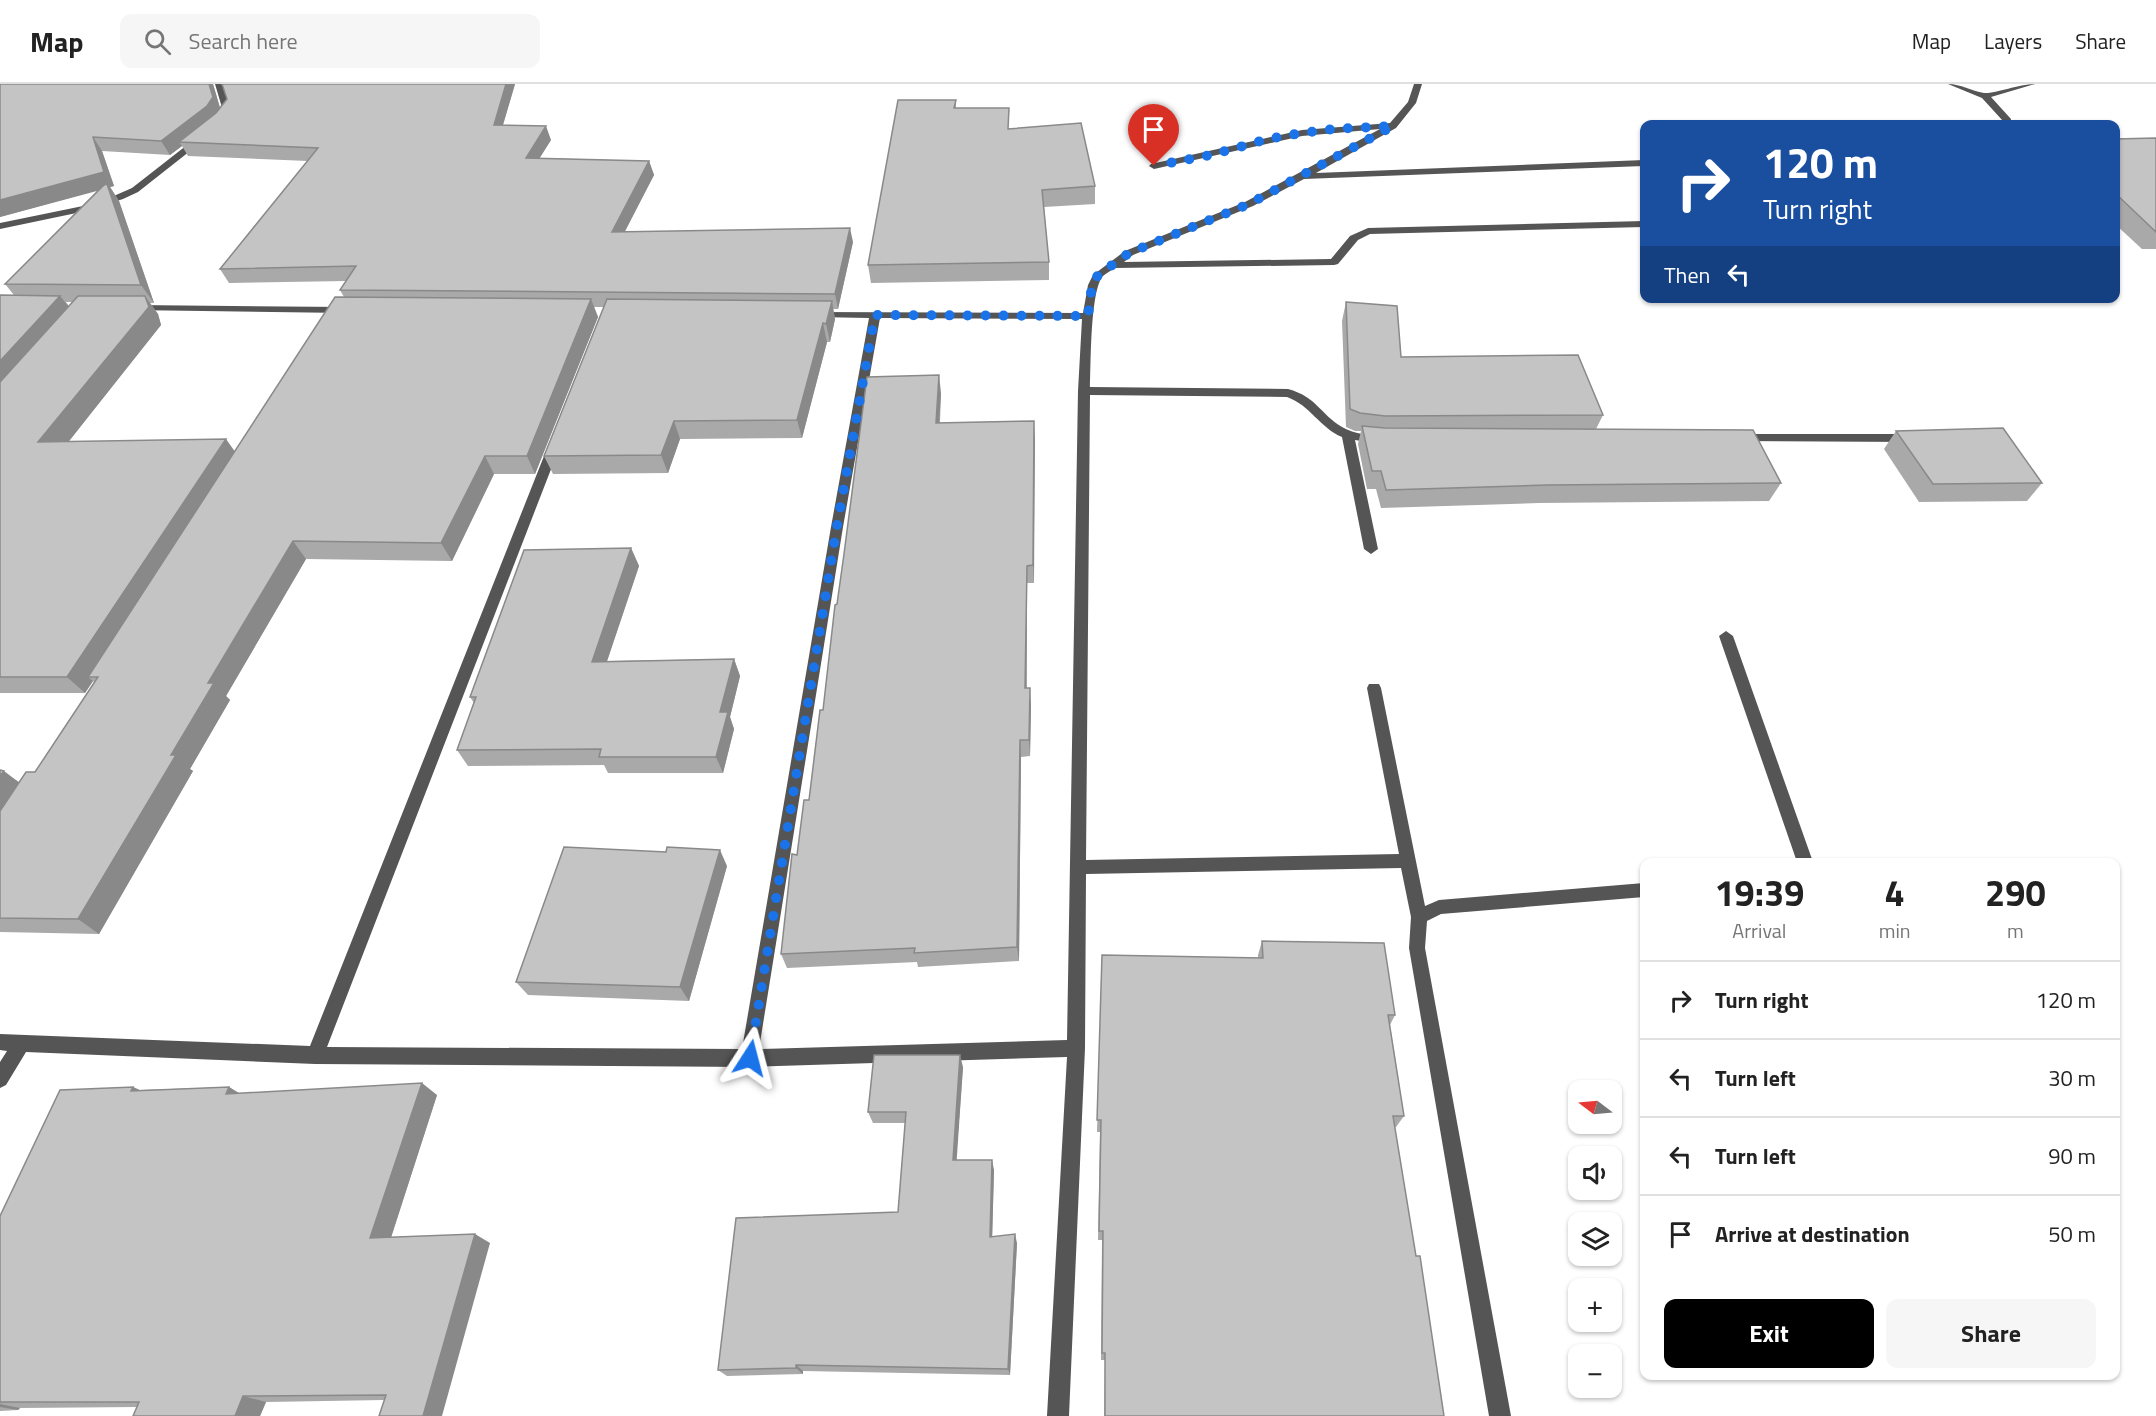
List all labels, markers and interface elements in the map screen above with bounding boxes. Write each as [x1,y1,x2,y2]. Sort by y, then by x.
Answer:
search box [120,14,540,68]
text: Map [30,20,84,63]
text: Search here [189,24,298,58]
icon: search [141,25,174,58]
text: Map [1912,25,1951,57]
text: Layers [1984,25,2042,57]
text: Share [2075,25,2126,57]
pin [1128,104,1179,166]
icon: arrive [1137,113,1170,146]
text: 120 m [1763,130,1878,194]
icon: right [1664,144,1742,222]
text: Turn right [1763,188,1872,229]
text: Then [1664,258,1710,292]
icon: left [1722,258,1755,291]
text: 19:39 [1714,865,1804,920]
text: 4 [1885,865,1905,920]
text: 290 [1985,865,2046,920]
text: Arrival [1732,915,1787,946]
text: min [1879,915,1911,946]
text: m [2007,915,2024,946]
text: Turn right [1715,983,1809,1017]
text: 120 m [2036,983,2096,1017]
icon: right [1664,984,1697,1017]
position arrow [718,1026,782,1090]
text: Turn left [1715,1061,1796,1095]
text: 30 m [2048,1061,2096,1095]
icon: left [1664,1062,1697,1095]
north arrow [1568,1080,1622,1134]
map controls [1568,1080,1622,1398]
text: Turn left [1715,1139,1796,1173]
text: 90 m [2048,1139,2096,1173]
icon: left [1664,1140,1697,1173]
button: sound [1568,1146,1622,1200]
button: layers [1568,1212,1622,1266]
text: Arrive at destination [1715,1217,1910,1251]
text: 50 m [2048,1217,2096,1251]
icon: arrive [1664,1218,1697,1251]
button: + [1568,1278,1622,1332]
button: Exit [1664,1299,1874,1368]
button: Share [1886,1299,2096,1368]
button: − [1568,1344,1622,1398]

